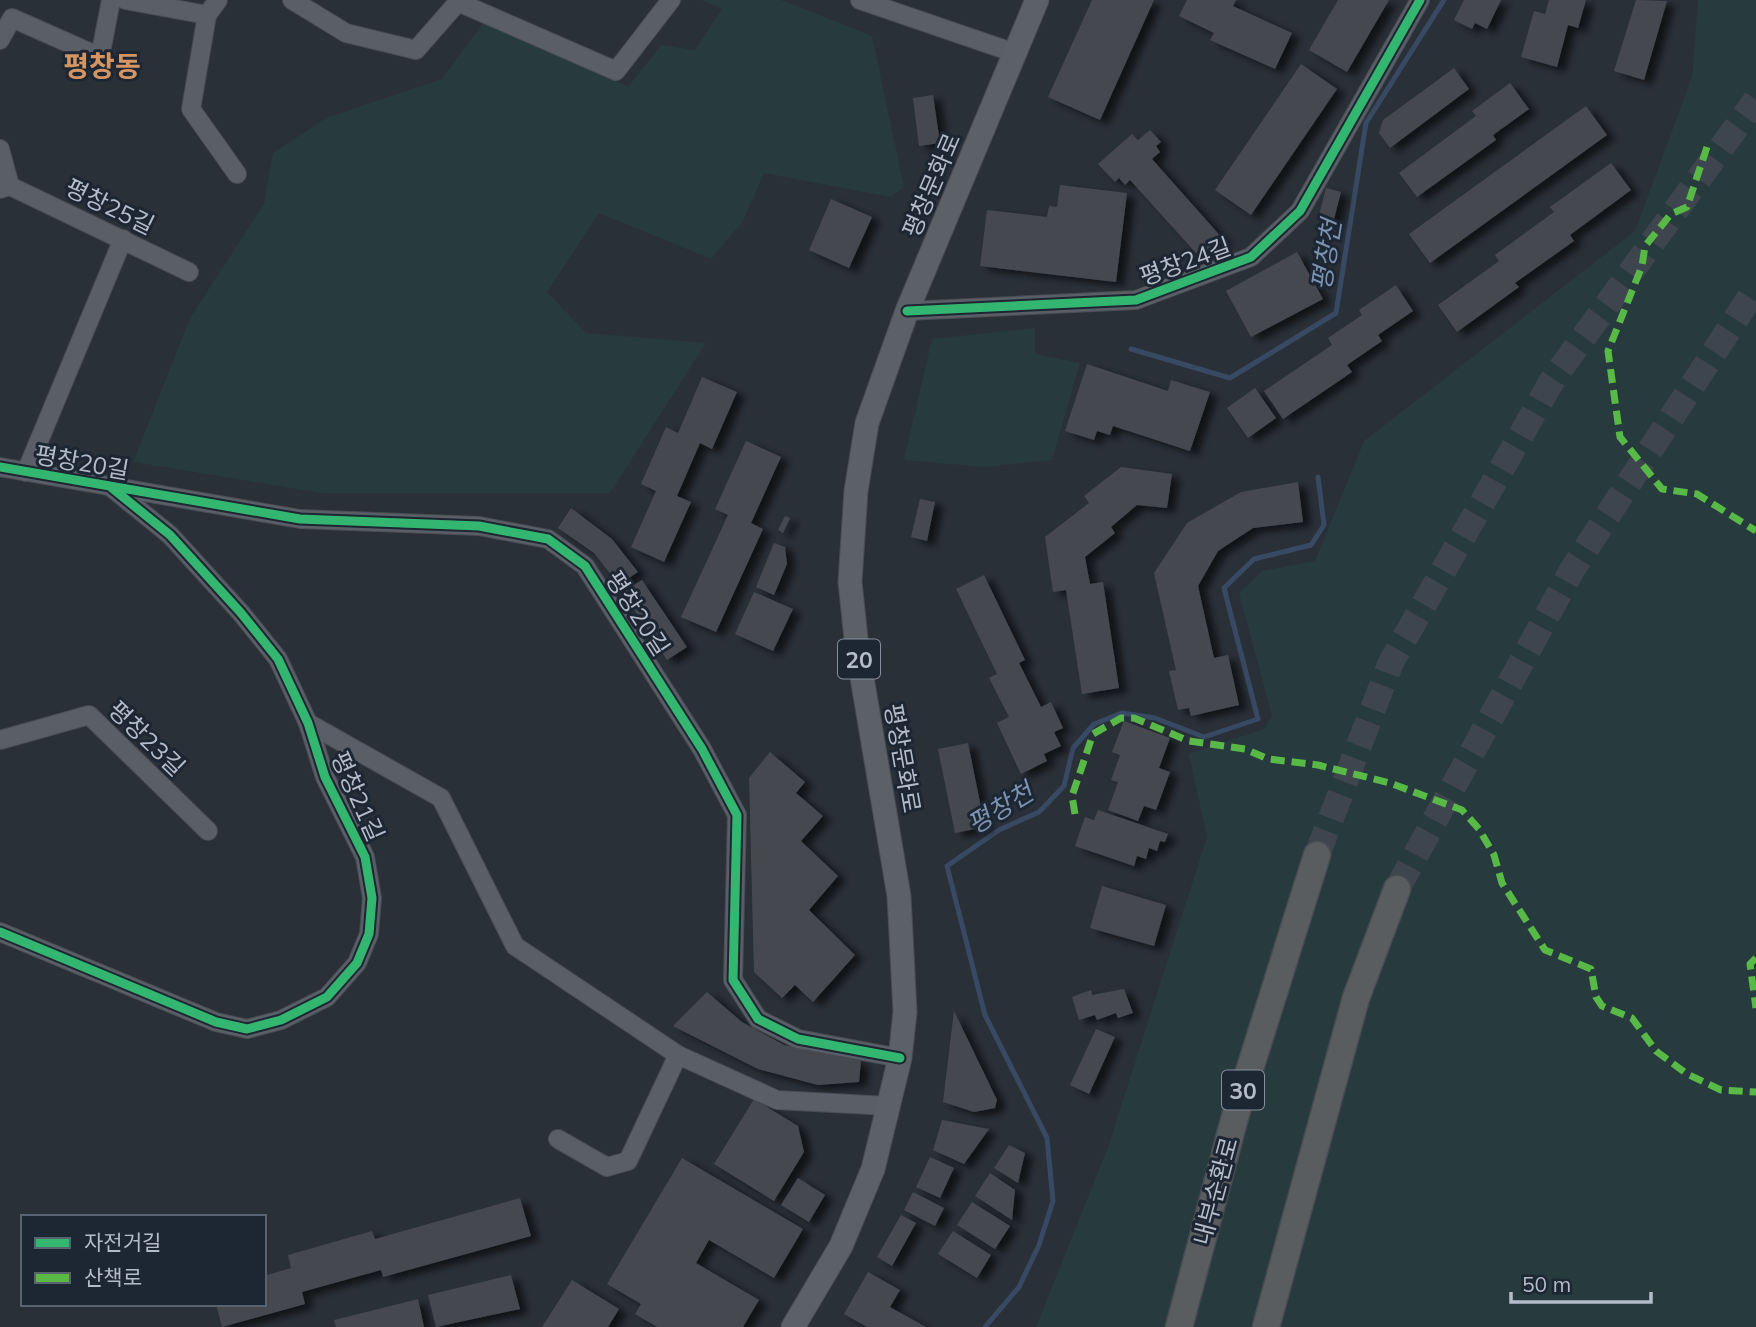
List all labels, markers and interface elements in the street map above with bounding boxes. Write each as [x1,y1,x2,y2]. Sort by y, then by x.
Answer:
district label: 평창동 [63,48,141,83]
street label: 평창문화로 [896,128,966,242]
street label: 평창25길 [61,172,159,240]
water label: 평창천 [1304,214,1348,293]
street label: 평창24길 [1135,231,1235,291]
street label: 평창20길 [33,439,131,485]
street label: 평창20길 [600,565,676,661]
road number: 20 [838,639,880,678]
street label: 평창23길 [102,694,192,782]
street label: 평창문화로 [879,701,927,815]
street label: 평창21길 [325,746,391,846]
water label: 평창천 [961,773,1042,841]
road number: 30 [1222,1070,1264,1110]
street label: 내부순환로 [1186,1134,1244,1248]
legend [21,1215,266,1306]
text: 자전거길 [84,1229,161,1255]
scale bar [1511,1260,1651,1304]
text: 산책로 [84,1264,142,1290]
text: 50 m [1522,1271,1571,1297]

